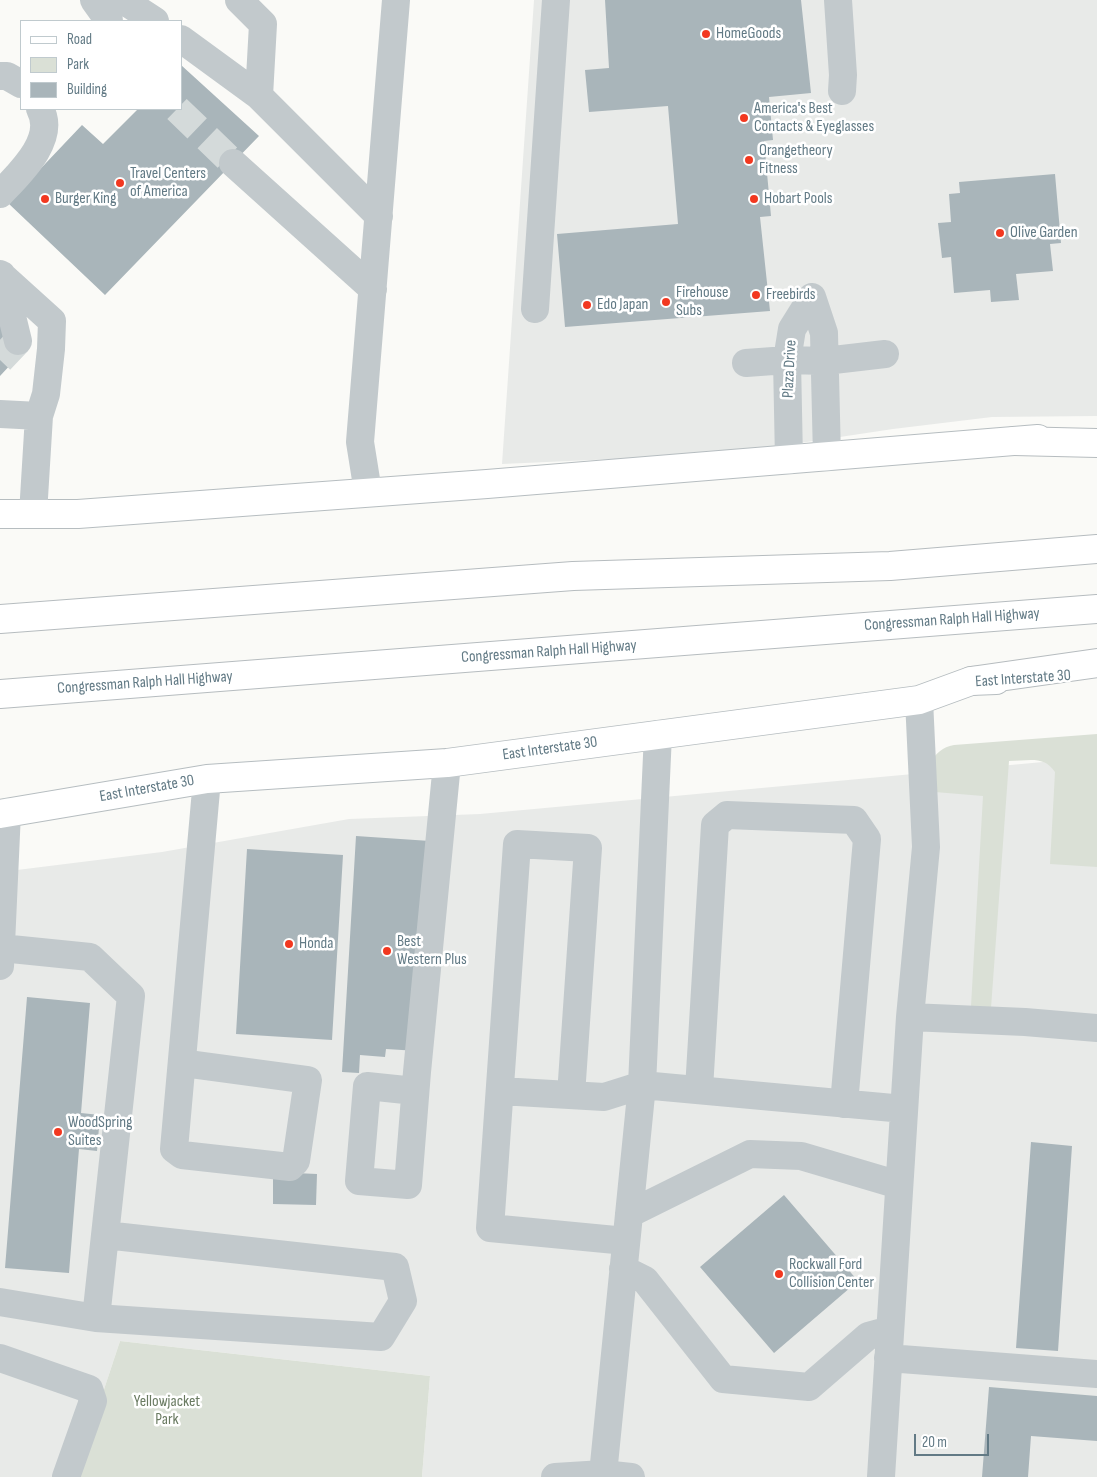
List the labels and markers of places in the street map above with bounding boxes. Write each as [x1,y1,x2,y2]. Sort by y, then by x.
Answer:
place label: HomeGoods [716,24,781,44]
marker: HomeGoods [700,28,712,40]
place label: America's Best Contacts & Eyeglasses [754,99,874,137]
marker: America's Best Contacts & Eyeglasses [738,112,750,124]
place label: Orangetheory Fitness [759,141,833,179]
marker: Orangetheory Fitness [743,154,755,166]
place label: Travel Centers of America [130,164,206,202]
marker: Travel Centers of America [114,177,126,189]
place label: Burger King [55,189,116,209]
place label: Hobart Pools [764,189,833,209]
marker: Burger King [39,193,51,205]
marker: Hobart Pools [748,193,760,205]
place label: Olive Garden [1010,223,1078,243]
marker: Olive Garden [994,227,1006,239]
place label: Firehouse Subs [676,283,728,321]
place label: Freebirds [766,285,816,305]
marker: Freebirds [750,289,762,301]
place label: Edo Japan [597,295,648,315]
marker: Firehouse Subs [660,296,672,308]
marker: Edo Japan [581,299,593,311]
place label: Best Western Plus [397,932,467,970]
place label: Honda [299,934,333,954]
marker: Honda [283,938,295,950]
marker: Best Western Plus [381,945,393,957]
place label: WoodSpring Suites [68,1113,132,1151]
marker: WoodSpring Suites [52,1126,64,1138]
place label: Rockwall Ford Collision Center [789,1255,874,1293]
marker: Rockwall Ford Collision Center [773,1268,785,1280]

